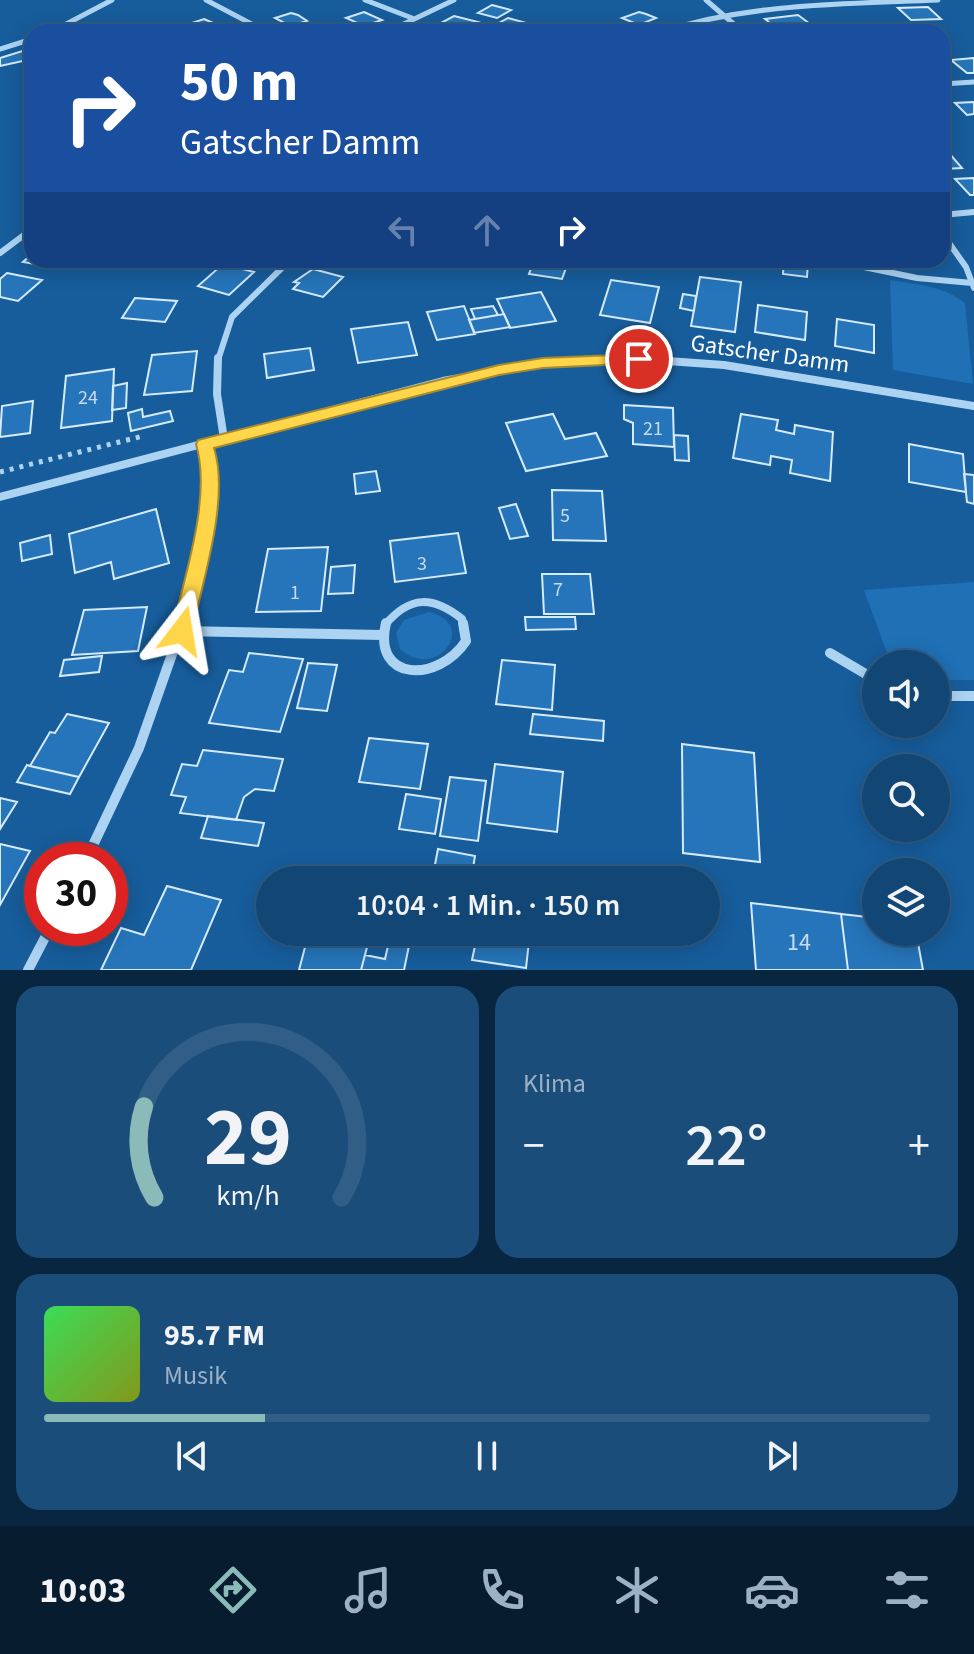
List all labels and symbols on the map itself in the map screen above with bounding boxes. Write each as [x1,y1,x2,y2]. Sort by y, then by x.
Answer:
pin [605,325,673,393]
street label: Gatscher Damm [688,326,852,382]
house number: 24 [78,384,98,412]
house number: 21 [643,415,663,443]
house number: 5 [560,502,570,530]
house number: 3 [417,550,427,578]
house number: 7 [553,576,563,604]
house number: 1 [290,579,300,607]
position arrow [140,589,224,673]
speed limit sign: 30 [24,842,128,946]
house number: 14 [787,925,811,960]

